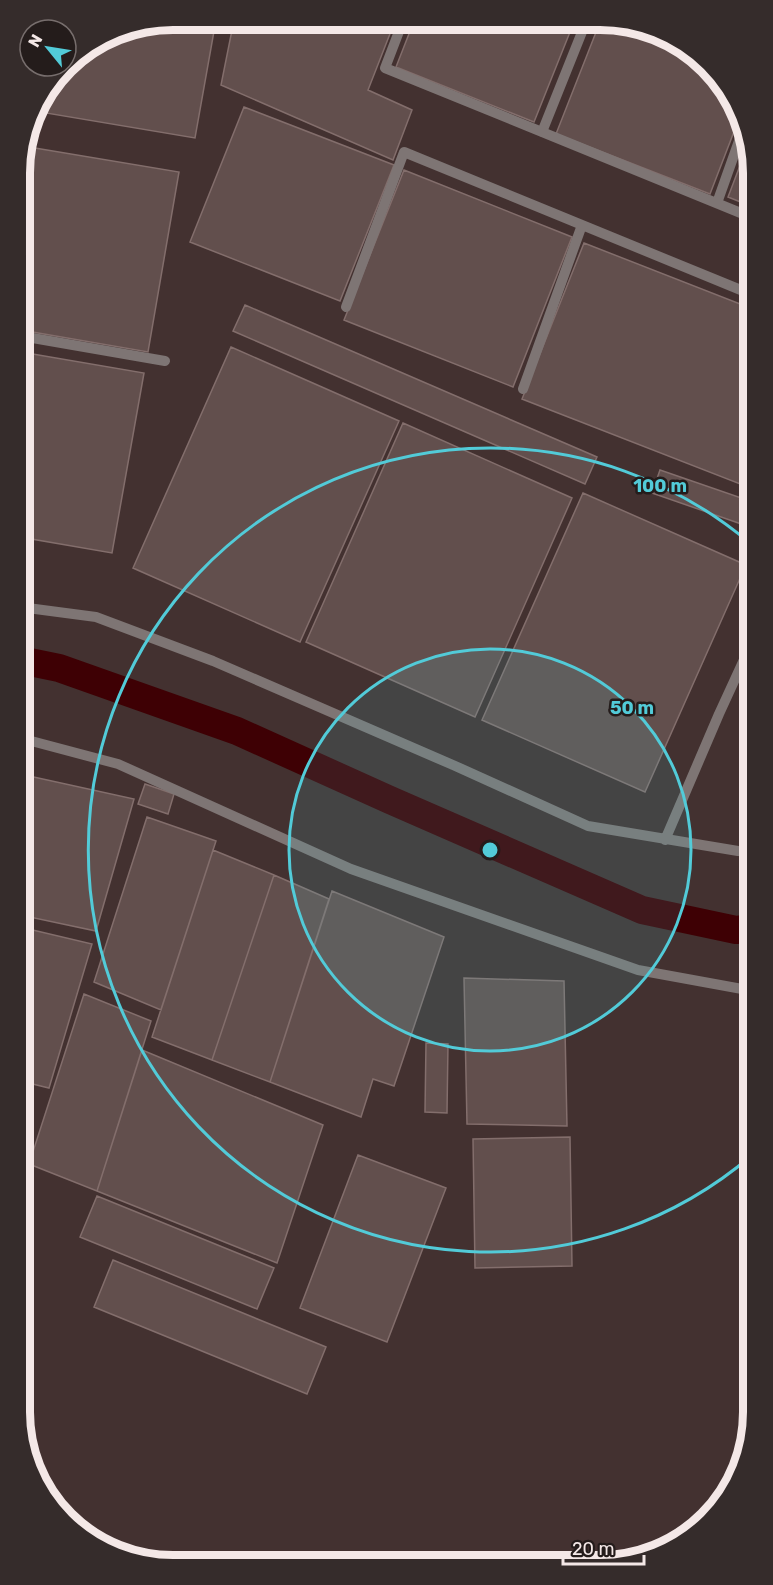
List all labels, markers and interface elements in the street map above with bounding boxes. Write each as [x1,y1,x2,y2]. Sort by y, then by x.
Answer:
north arrow [18,18,78,78]
text: N [24,31,47,50]
text: 100 m [633,475,687,497]
text: 50 m [610,697,654,719]
centre of rings [480,840,500,860]
scale bar [563,1528,644,1566]
text: 20 m [572,1538,614,1560]

